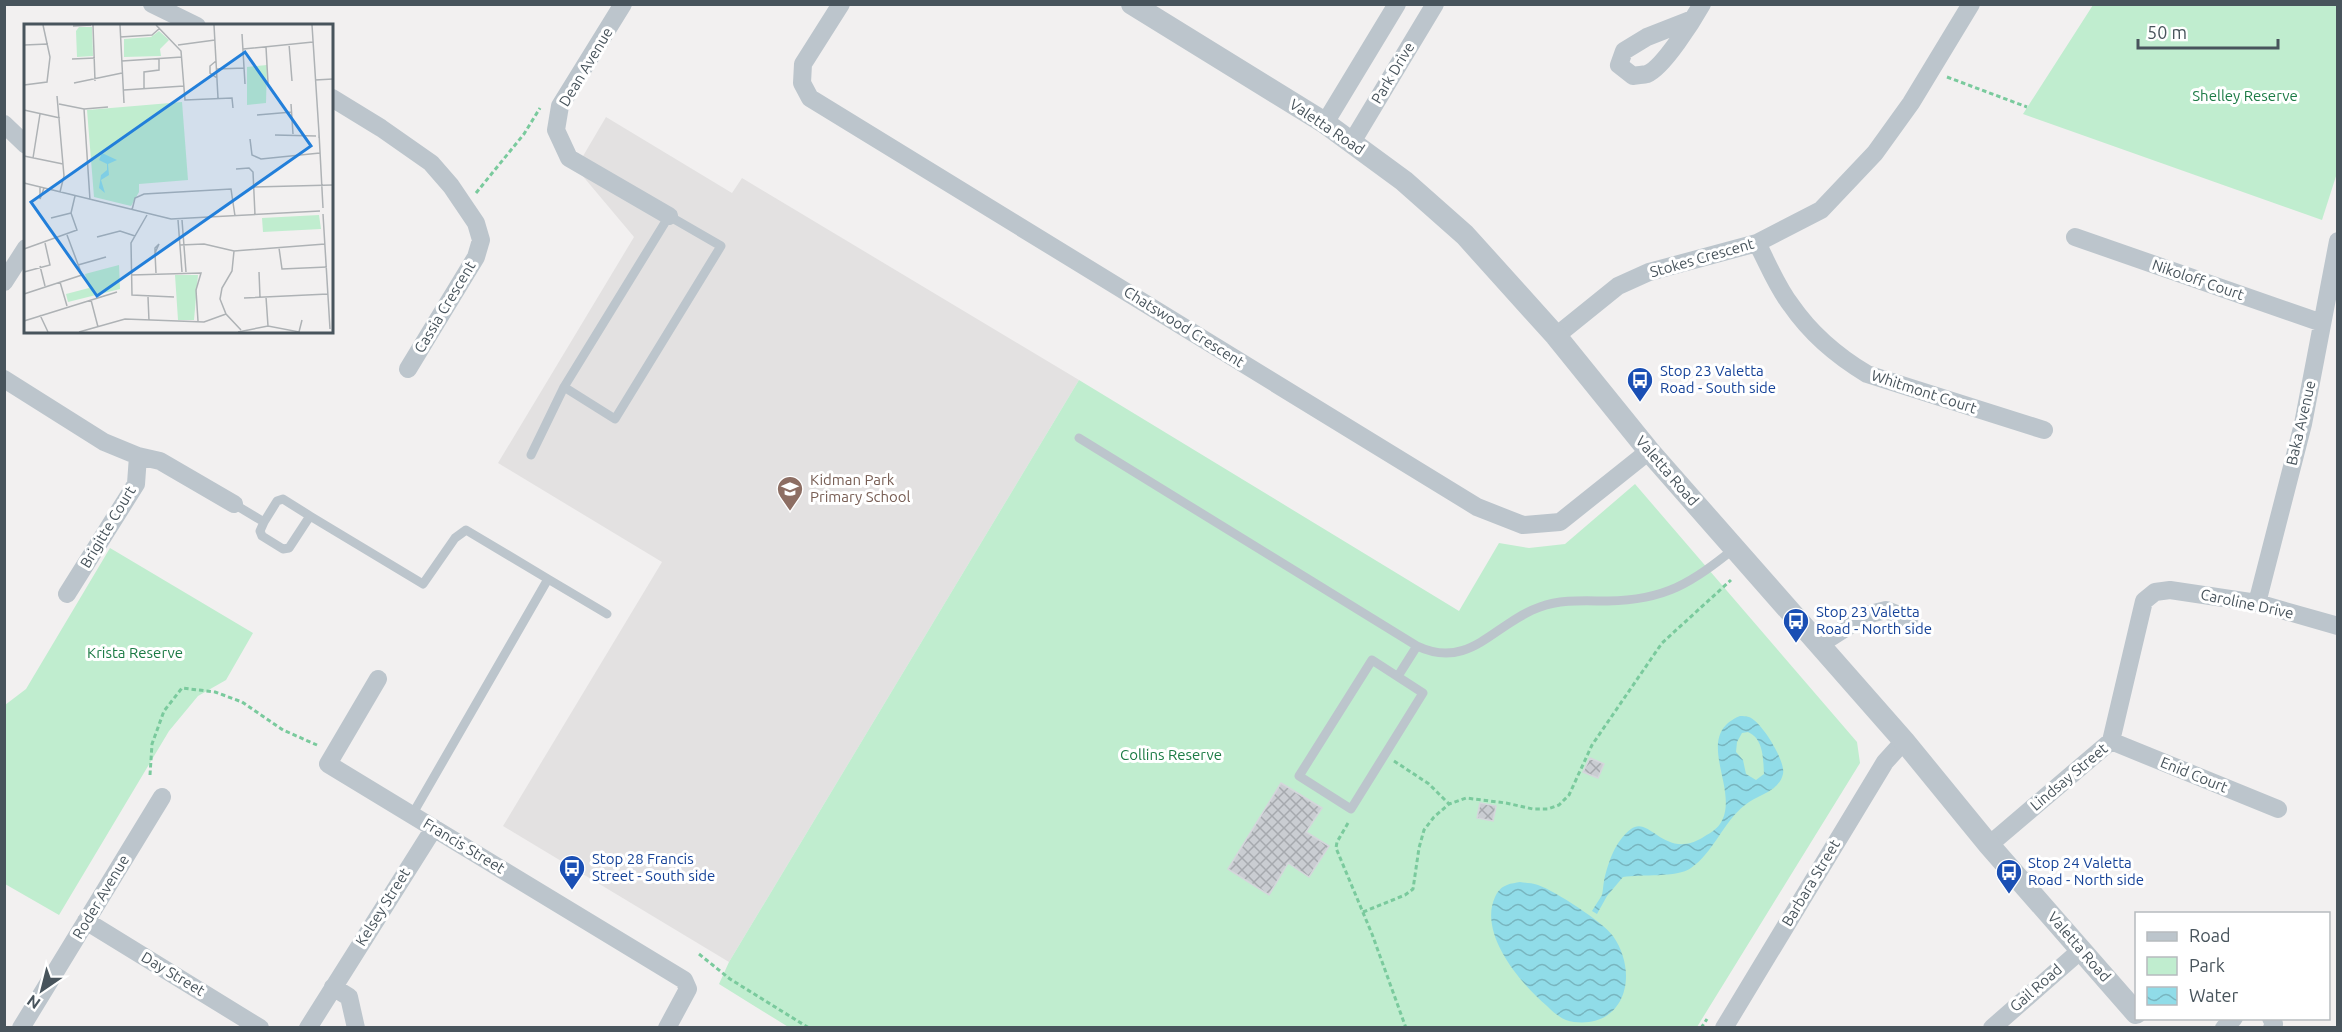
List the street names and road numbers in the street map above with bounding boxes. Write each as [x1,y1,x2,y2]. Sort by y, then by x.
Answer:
street label: Dean Avenue [555,24,616,109]
street label: Park Drive [1368,39,1418,107]
street label: Valetta Road [1287,95,1368,158]
street label: Stokes Crescent [1648,235,1756,280]
street label: Nikoloff Court [2150,256,2246,303]
street label: Cassia Crescent [410,258,479,356]
street label: Chatswood Crescent [1121,283,1248,371]
street label: Whitmont Court [1869,366,1979,417]
street label: Baka Avenue [2283,379,2319,467]
street label: Valetta Road [1633,432,1702,509]
street label: Brigitte Court [76,483,139,571]
street label: Caroline Drive [2199,585,2295,622]
street label: Lindsay Street [2027,739,2111,814]
street label: Enid Court [2158,753,2230,796]
street label: Francis Street [420,815,508,877]
street label: Barbara Street [1778,836,1843,929]
street label: Roder Avenue [69,852,132,942]
street label: Kelsey Street [352,865,413,949]
street label: Valetta Road [2045,908,2114,985]
street label: Day Street [139,948,208,999]
street label: Gail Road [2006,960,2065,1015]

